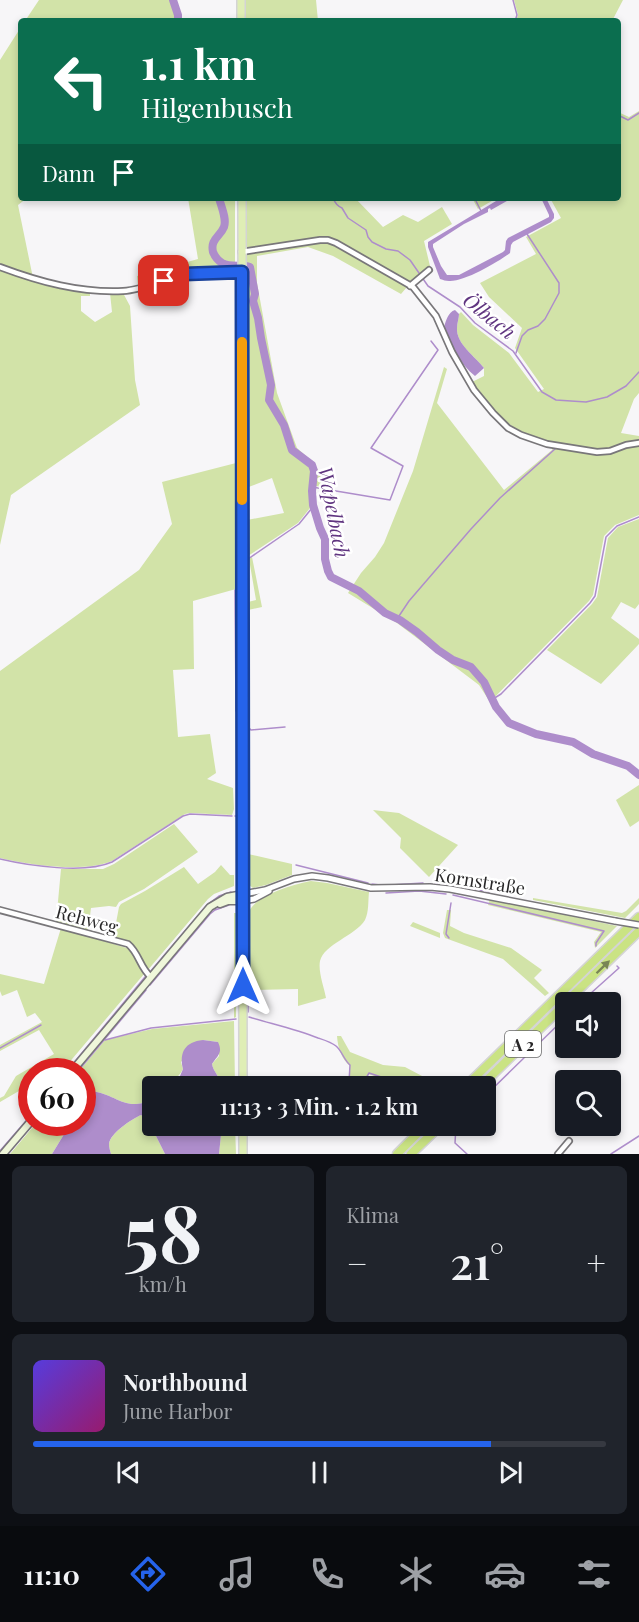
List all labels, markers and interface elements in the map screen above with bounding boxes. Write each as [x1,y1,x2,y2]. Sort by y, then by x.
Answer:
text: 1.1 km [141,35,256,91]
icon: left [42,42,120,120]
text: Hilgenbusch [141,89,293,125]
icon: arrive [107,156,140,189]
text: Dann [42,158,95,188]
pin [138,255,189,306]
icon: arrive [147,264,180,297]
water label: Ölbach [458,286,522,344]
water label: Wapelbach [313,464,357,560]
street label: Kornstraße [433,862,527,900]
street label: Rehweg [53,899,121,939]
position arrow [211,954,275,1018]
one-way arrow [595,960,609,974]
map controls [555,992,621,1136]
button: sound [555,992,621,1058]
road number: A 2 [505,1031,541,1057]
speed limit sign: 60 [18,1058,96,1136]
button: search [555,1070,621,1136]
text: 11:13 · 3 Min. · 1.2 km [220,1091,418,1121]
text: 58 [123,1179,203,1283]
text: Klima [347,1201,399,1228]
text: 21° [450,1231,504,1291]
text: − [347,1240,368,1284]
text: + [587,1240,606,1284]
text: km/h [139,1270,187,1297]
text: Northbound [123,1367,248,1397]
text: June Harbor [123,1397,233,1424]
icon: previous [112,1456,145,1489]
icon: pause [303,1456,336,1489]
icon: next [494,1456,527,1489]
icon: directions [127,1553,169,1595]
icon: music [216,1553,258,1595]
icon: phone [306,1553,348,1595]
icon: climate [395,1553,437,1595]
icon: car [484,1553,526,1595]
icon: filters [573,1553,615,1595]
text: 11:10 [24,1556,80,1592]

